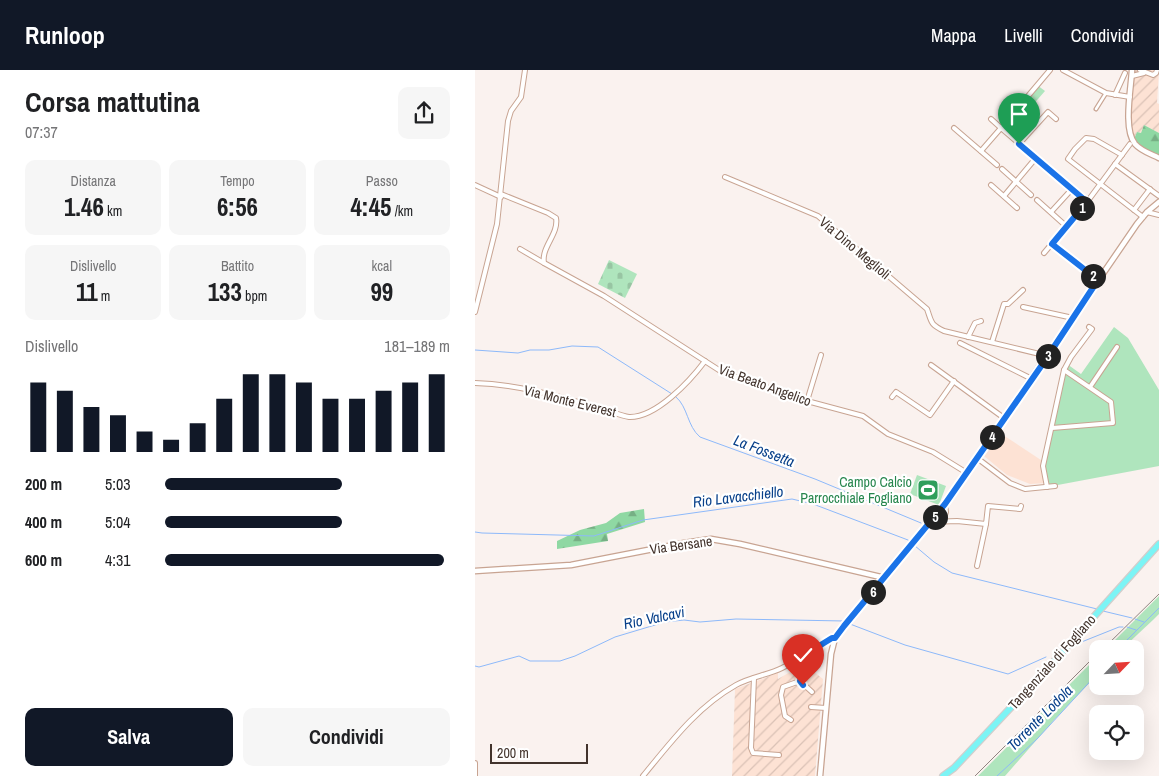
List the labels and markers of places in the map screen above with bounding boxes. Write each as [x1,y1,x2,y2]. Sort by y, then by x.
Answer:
pin [998,93,1040,144]
pin: 1 [1069,196,1095,220]
pin: 2 [1081,264,1105,288]
pin: 3 [1035,344,1061,368]
pin: 4 [979,424,1005,450]
place label: Campo Calcio Parrocchiale Fogliano [800,473,912,507]
sports icon: Campo Calcio Parrocchiale Fogliano [916,478,940,502]
pin: 5 [923,504,947,530]
pin: 6 [861,580,885,604]
pin [782,634,824,685]

